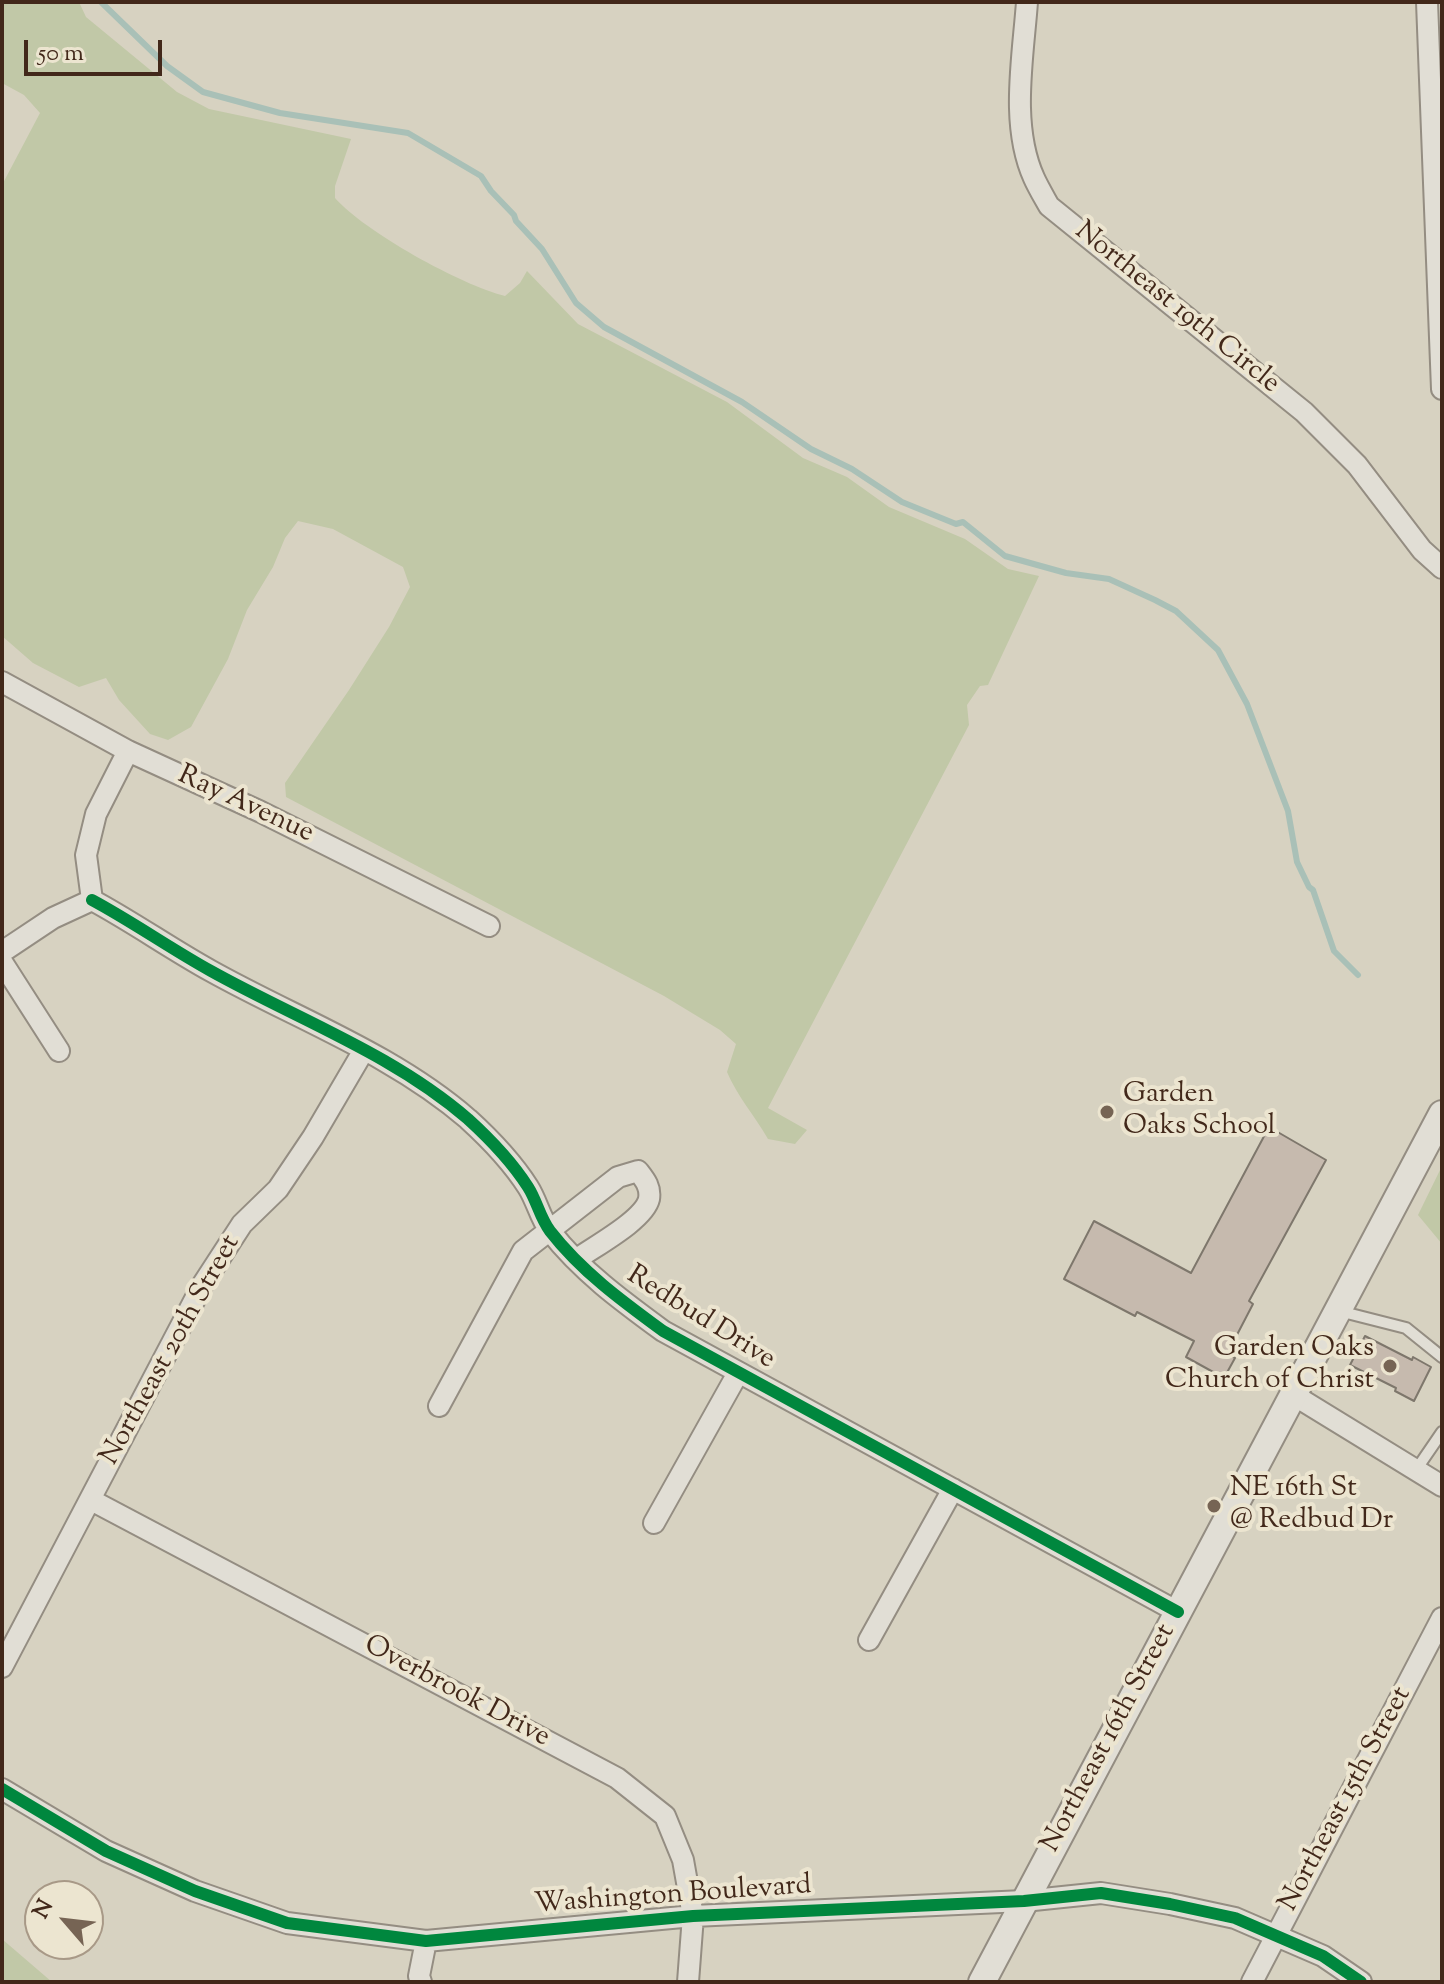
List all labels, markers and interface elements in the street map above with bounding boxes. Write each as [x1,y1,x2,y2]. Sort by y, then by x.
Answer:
scale bar [28,24,166,74]
text: 50 m [38,37,84,71]
street label: Northeast 19th Circle [1067,216,1285,402]
street label: Ray Avenue [172,760,318,852]
place label: Garden Oaks School [1123,1079,1276,1145]
marker: Garden Oaks School [1098,1103,1116,1121]
street label: Northeast 20th Street [95,1230,249,1472]
street label: Redbud Drive [619,1260,781,1378]
place label: Garden Oaks Church of Christ [1165,1333,1374,1399]
marker: Garden Oaks Church of Christ [1381,1357,1399,1375]
place label: NE 16th St @ Redbud Dr [1230,1473,1393,1539]
marker: NE 16th St @ Redbud Dr [1205,1497,1223,1515]
street label: Northeast 16th Street [1036,1619,1184,1859]
street label: Overbrook Drive [357,1630,555,1756]
street label: Northeast 15th Street [1274,1682,1420,1918]
street label: Washington Boulevard [533,1871,813,1923]
north arrow [24,1880,104,1960]
text: N [26,1894,63,1925]

